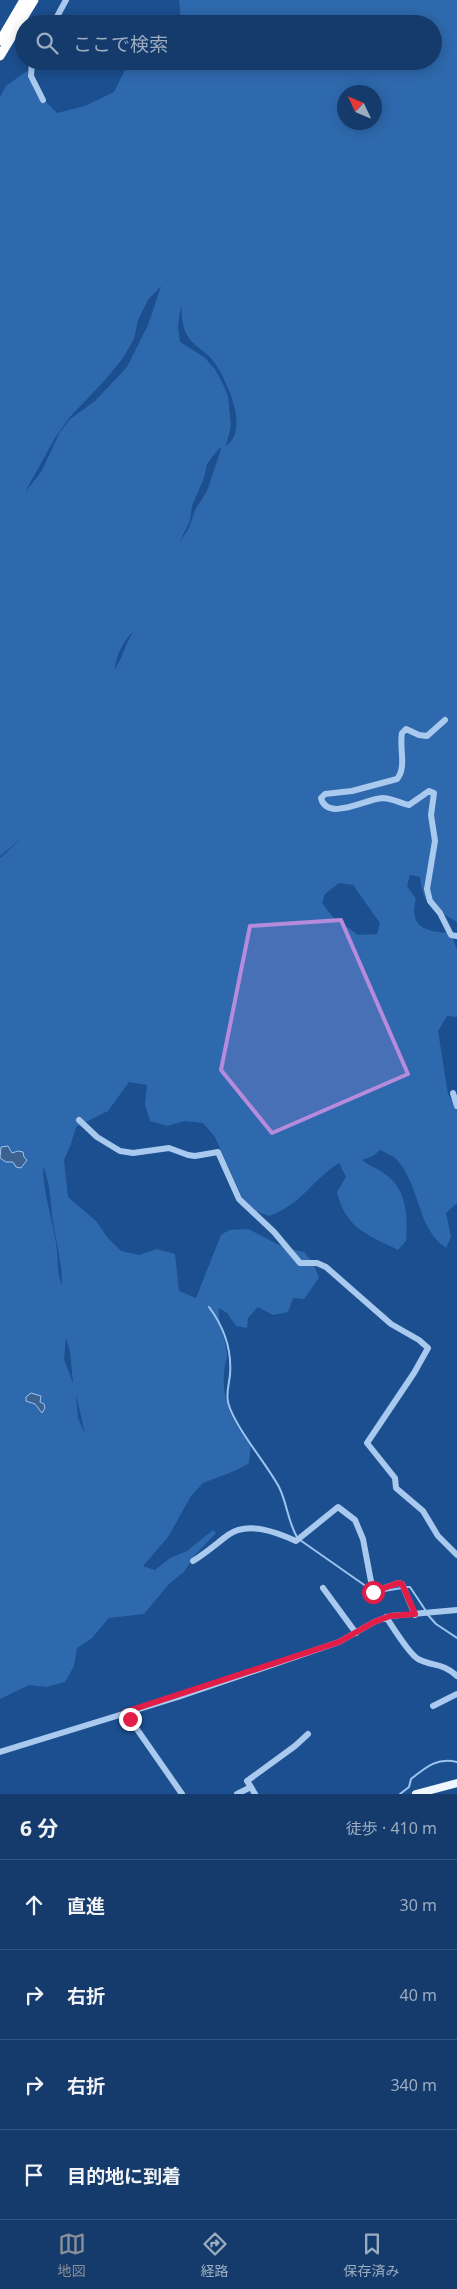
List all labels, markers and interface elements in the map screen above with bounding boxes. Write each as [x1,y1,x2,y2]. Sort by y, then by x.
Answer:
search box [15,15,442,70]
icon: search [33,29,61,57]
text: ここで検索 [73,31,168,57]
north arrow [337,85,382,130]
route start [362,1581,385,1604]
route end [119,1708,142,1731]
text: 6 分 [20,1814,58,1842]
text: 徒歩 · 410 m [346,1817,437,1839]
icon: ahead [20,1891,48,1919]
text: 直進 [67,1893,105,1919]
text: 30 m [400,1894,437,1916]
icon: right [20,1981,48,2009]
text: 右折 [67,1983,105,2009]
text: 40 m [400,1984,437,2006]
icon: right [20,2071,48,2099]
text: 右折 [67,2073,105,2099]
text: 340 m [390,2074,437,2096]
icon: arrive [20,2161,48,2189]
text: 目的地に到着 [67,2163,181,2189]
tab: 地図 [58,2230,86,2280]
tab: 経路 [201,2230,229,2280]
tab: 保存済み [344,2230,400,2280]

